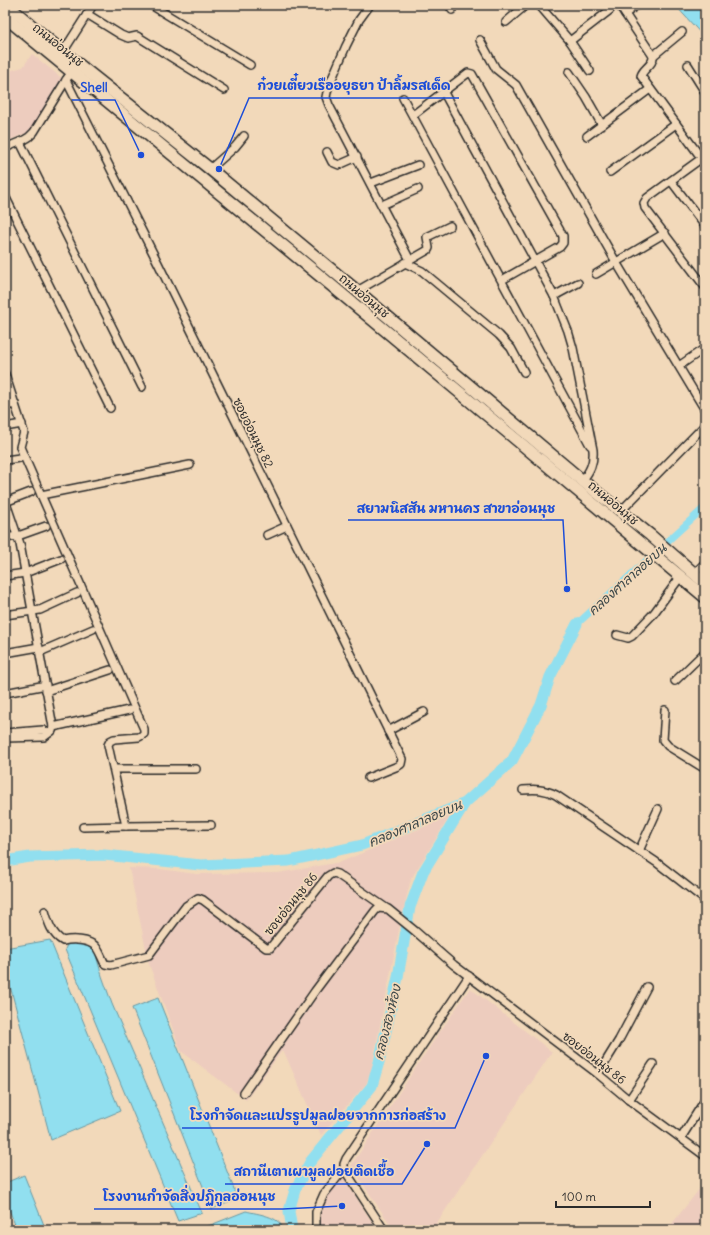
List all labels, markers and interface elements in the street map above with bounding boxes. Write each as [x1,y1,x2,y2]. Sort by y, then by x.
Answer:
street label: ถนนอ่อนนุช [29,20,87,71]
text: ก๋วยเตี๋ยวเรืออยุธยา ป้าลิ้มรสเด็ด [257,72,451,95]
callout: ก๋วยเตี๋ยวเรืออยุธยา ป้าลิ้มรสเด็ด [249,73,459,98]
callout: Shell [72,75,115,100]
text: Shell [80,79,108,96]
street label: ถนนอ่อนนุช [335,270,392,322]
street label: ซอยอ่อนนุช 82 [228,395,277,471]
street label: ถนนอ่อนนุช [584,477,641,529]
callout: สยามนิสสัน มหานคร สาขาอ่อนนุช [348,495,563,520]
text: สยามนิสสัน มหานคร สาขาอ่อนนุช [357,500,555,518]
water label: คลองศาลาลอยบน [585,539,671,619]
water label: คลองศาลาลอยบน [366,796,466,851]
street label: ซอยอ่อนนุช 86 [261,869,322,939]
water label: คลองสองห้อง [370,981,405,1061]
street label: ซอยอ่อนนุช 86 [558,1028,629,1089]
callout: โรงกำจัดและแปรรูปมูลฝอยจากการก่อสร้าง [182,1103,455,1128]
text: โรงกำจัดและแปรรูปมูลฝอยจากการก่อสร้าง [190,1106,446,1126]
callout: สถานีเตาเผามูลฝอยติดเชื้อ [225,1159,402,1184]
text: สถานีเตาเผามูลฝอยติดเชื้อ [234,1159,394,1182]
scale bar [556,1183,650,1209]
callout: โรงงานกำจัดสิ่งปฏิกูลอ่อนนุช [94,1184,283,1209]
text: โรงงานกำจัดสิ่งปฏิกูลอ่อนนุช [102,1184,276,1207]
text: 100 m [562,1189,596,1204]

